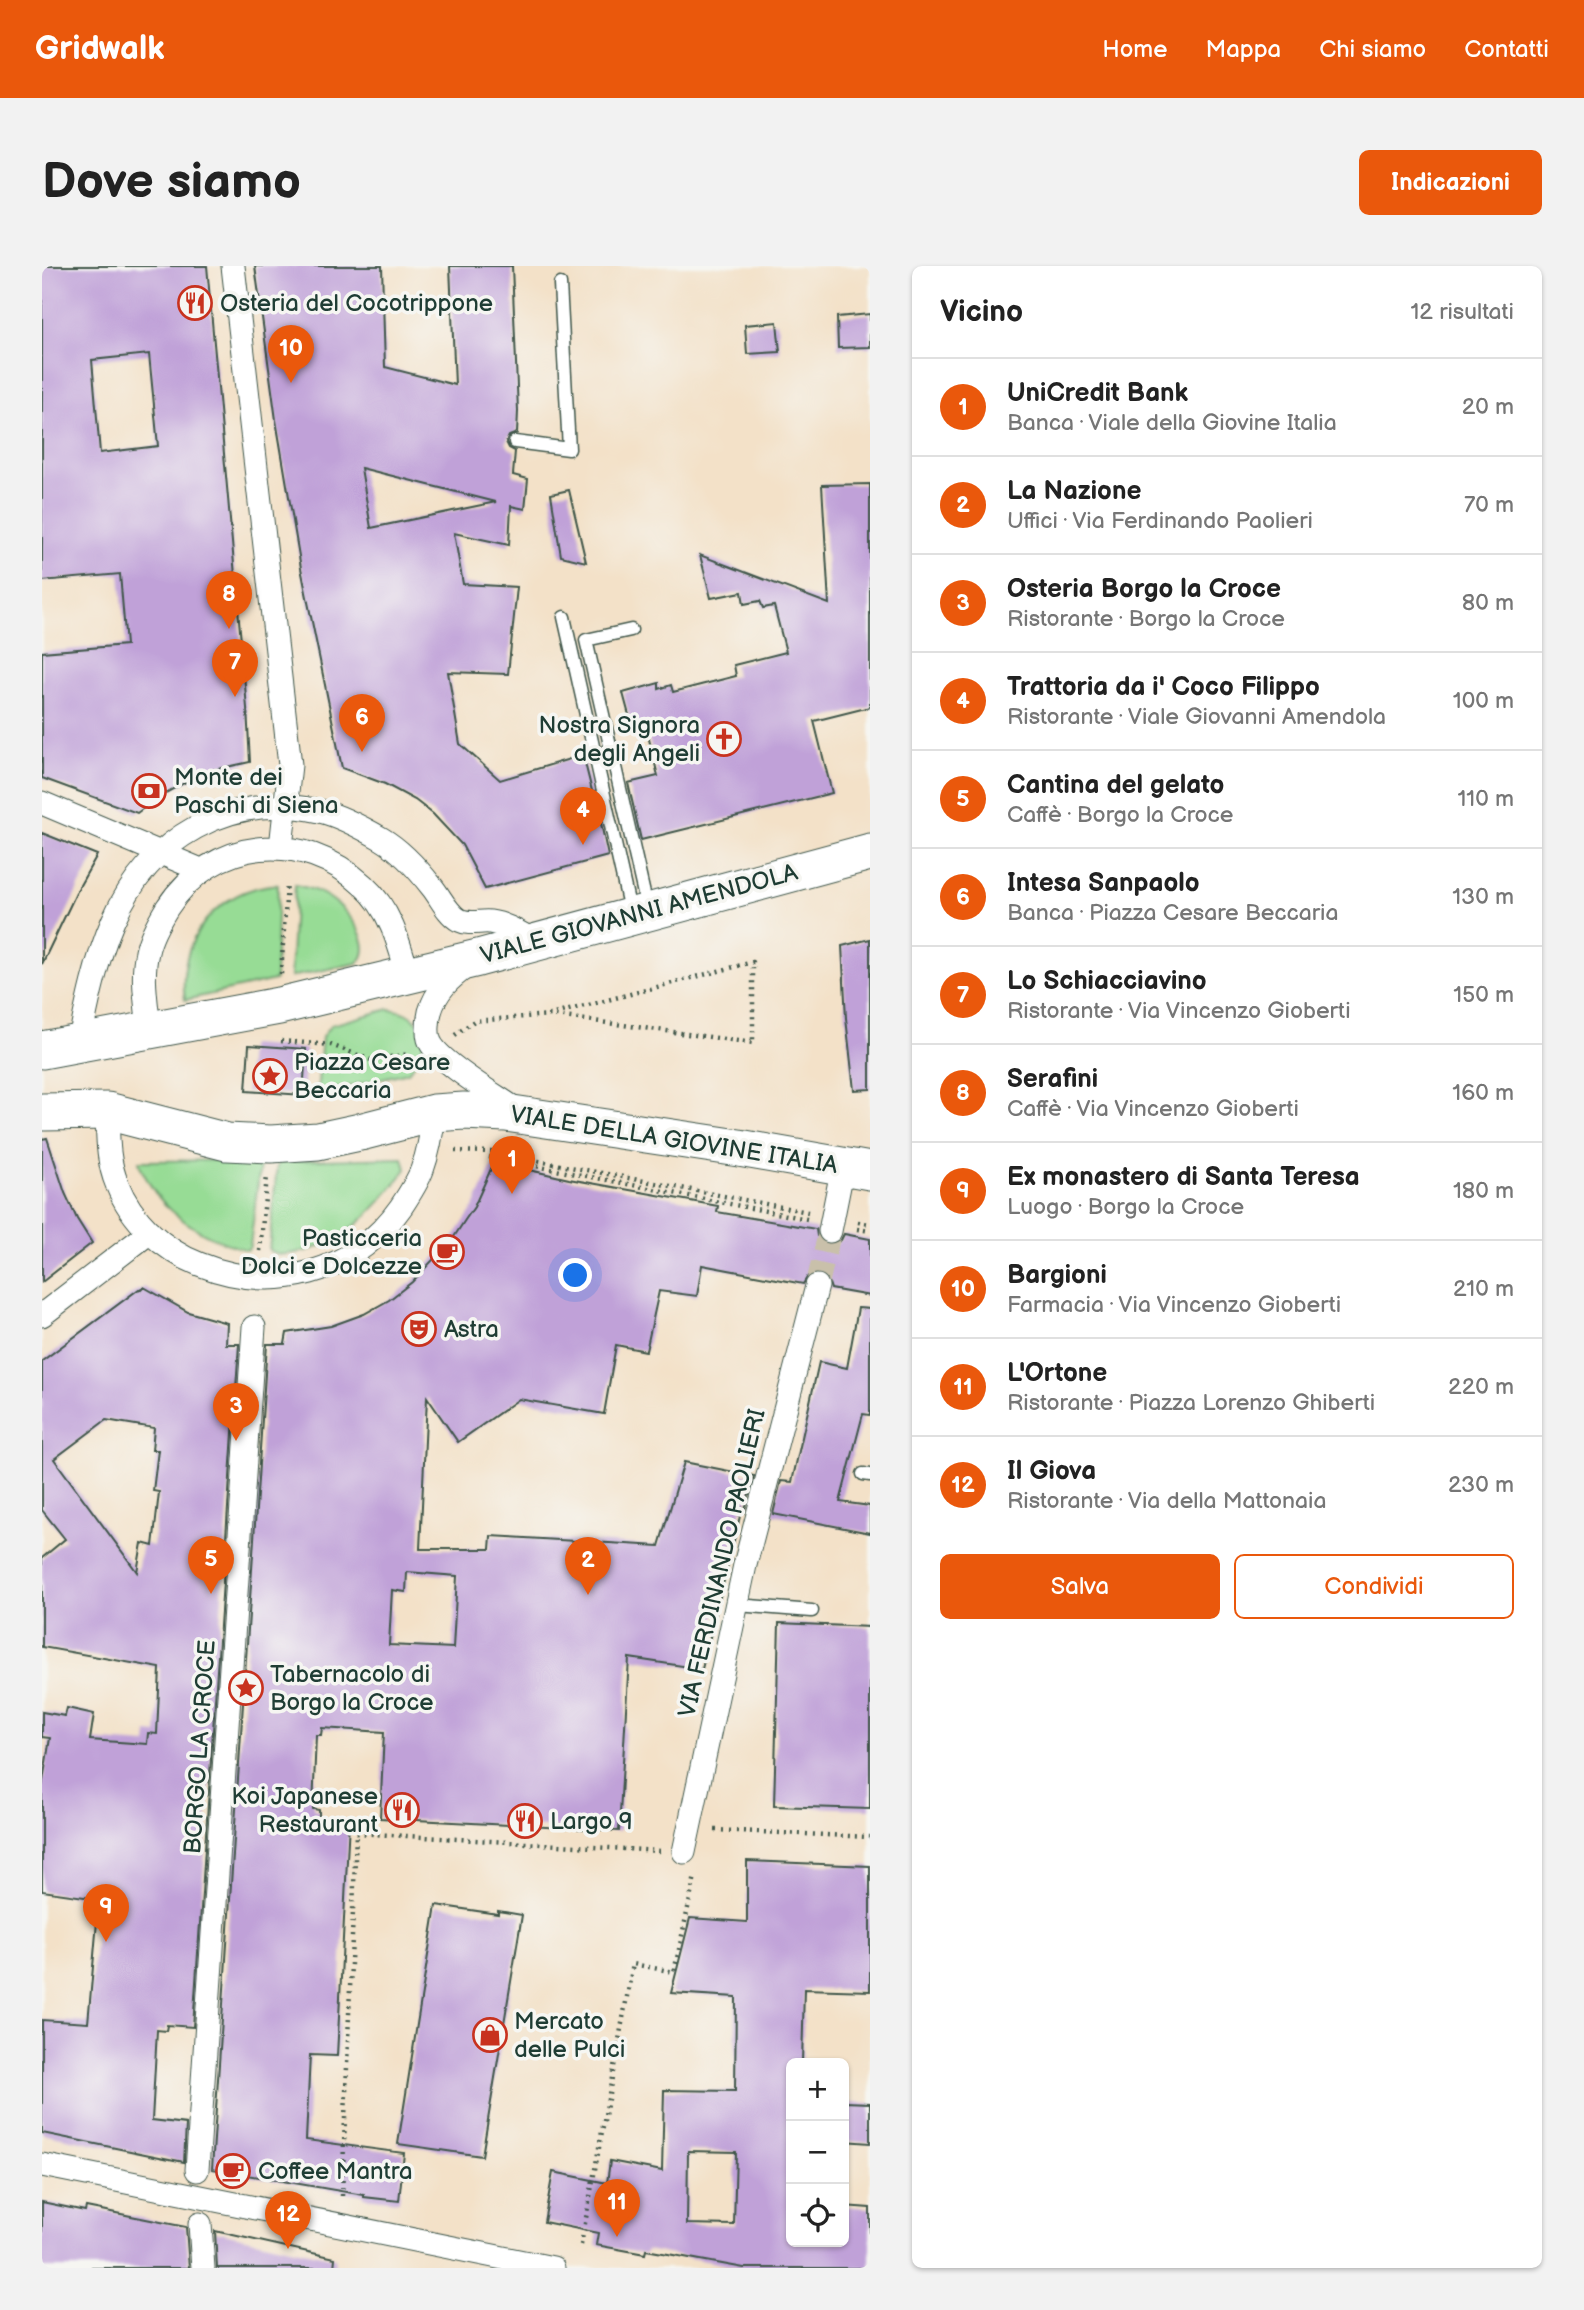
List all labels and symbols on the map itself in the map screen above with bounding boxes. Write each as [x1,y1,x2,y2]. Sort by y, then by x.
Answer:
restaurant icon: Osteria del Cocotrippone [176,284,214,322]
place label: Osteria del Cocotrippone [220,289,493,318]
pin: 10 [268,325,314,383]
pin: 8 [206,571,252,629]
pin: 7 [212,639,258,697]
pin: 6 [339,694,385,752]
place label: Nostra Signora degli Angeli [538,711,700,768]
church icon: Nostra Signora degli Angeli [705,720,743,758]
place label: Monte dei Paschi di Siena [174,763,339,820]
bank icon: Monte dei Paschi di Siena [130,772,168,810]
pin: 4 [560,787,606,845]
street label: VIALE GIOVANNI AMENDOLA [477,858,801,970]
place label: Piazza Cesare Beccaria [294,1048,450,1105]
place icon: Piazza Cesare Beccaria [251,1057,289,1095]
street label: VIALE DELLA GIOVINE ITALIA [508,1100,840,1180]
pin: 1 [489,1136,535,1194]
place label: Pasticceria Dolci e Dolcezze [241,1224,422,1281]
cafe icon: Pasticceria Dolci e Dolcezze [428,1233,466,1271]
your location [558,1258,592,1292]
theatre icon: Astra [400,1310,438,1348]
place label: Astra [444,1315,499,1344]
pin: 3 [213,1383,259,1441]
street label: VIA FERDINANDO PAOLIERI [672,1406,772,1720]
pin: 5 [188,1536,234,1594]
pin: 2 [565,1537,611,1595]
street label: BORGO LA CROCE [178,1639,222,1855]
place label: Tabernacolo di Borgo la Croce [270,1660,433,1717]
place icon: Tabernacolo di Borgo la Croce [227,1669,265,1707]
place label: Koi Japanese Restaurant [231,1782,379,1839]
restaurant icon: Koi Japanese Restaurant [383,1791,421,1829]
restaurant icon: Largo 9 [506,1802,544,1840]
place label: Largo 9 [550,1807,633,1836]
pin: 9 [83,1884,129,1942]
place label: Mercato delle Pulci [514,2007,625,2064]
shop icon: Mercato delle Pulci [471,2016,509,2054]
cafe icon: Coffee Mantra [214,2152,252,2190]
place label: Coffee Mantra [258,2157,413,2186]
pin: 11 [594,2179,640,2237]
pin: 12 [265,2191,311,2249]

